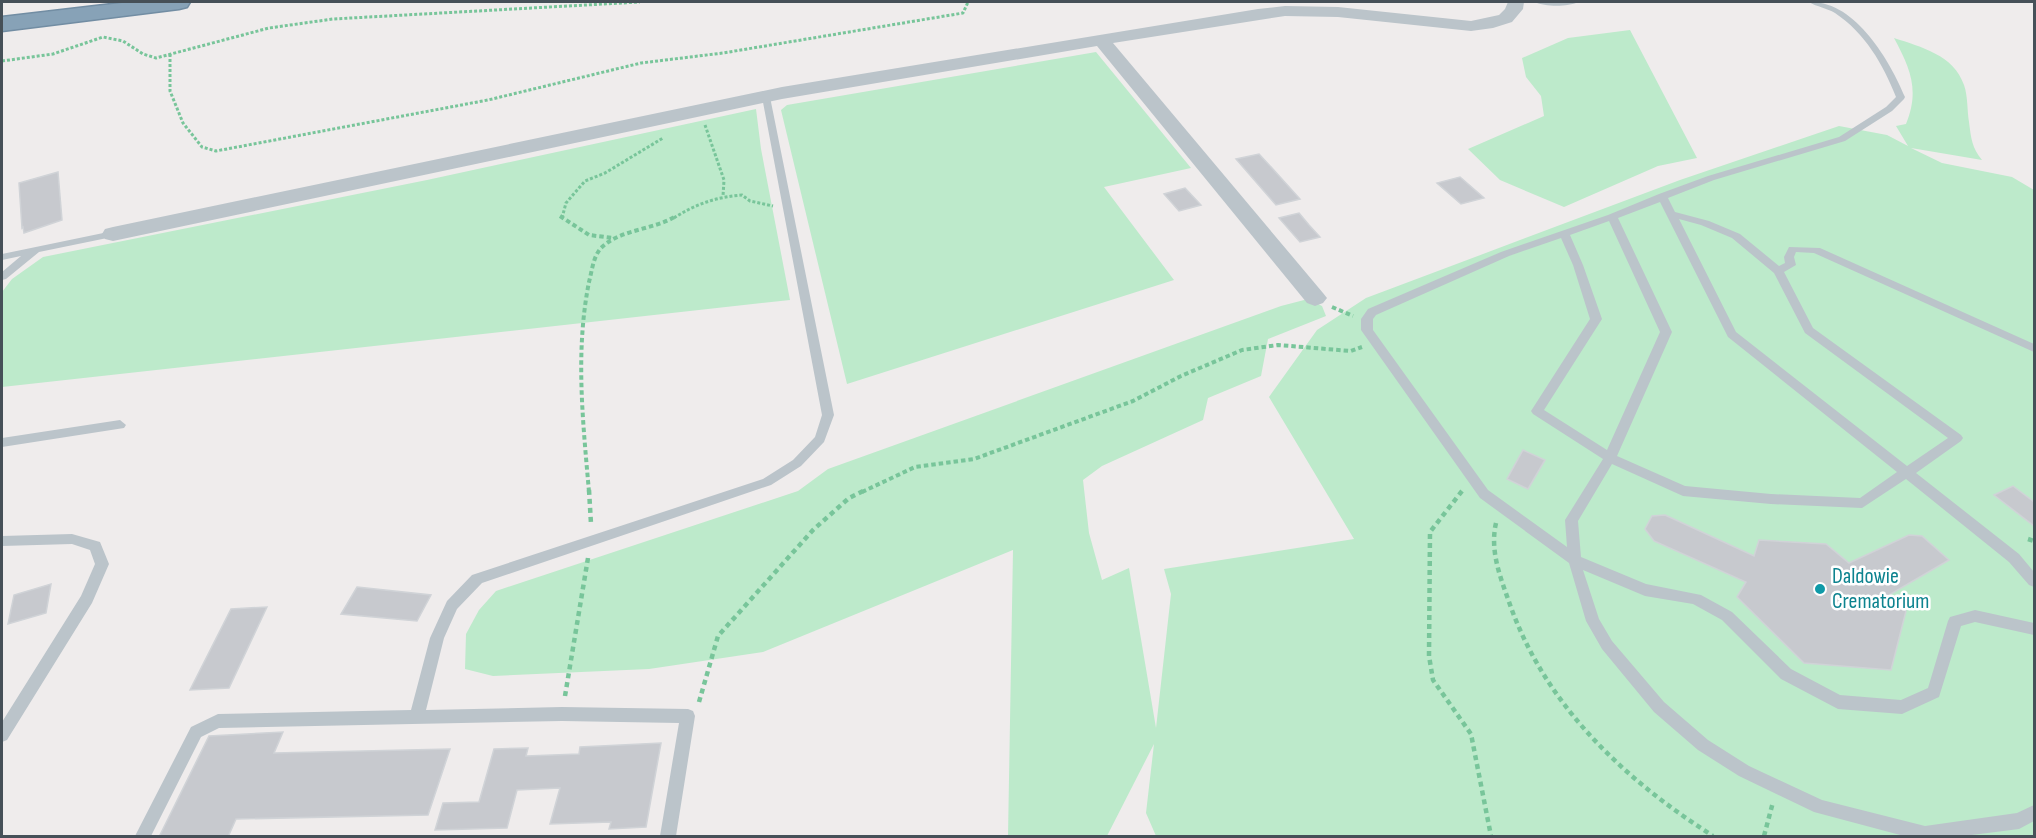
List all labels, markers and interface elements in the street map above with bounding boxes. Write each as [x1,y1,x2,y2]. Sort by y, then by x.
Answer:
place label: Daldowie Crematorium [1832,563,1929,615]
marker: Daldowie Crematorium [1813,582,1827,596]

